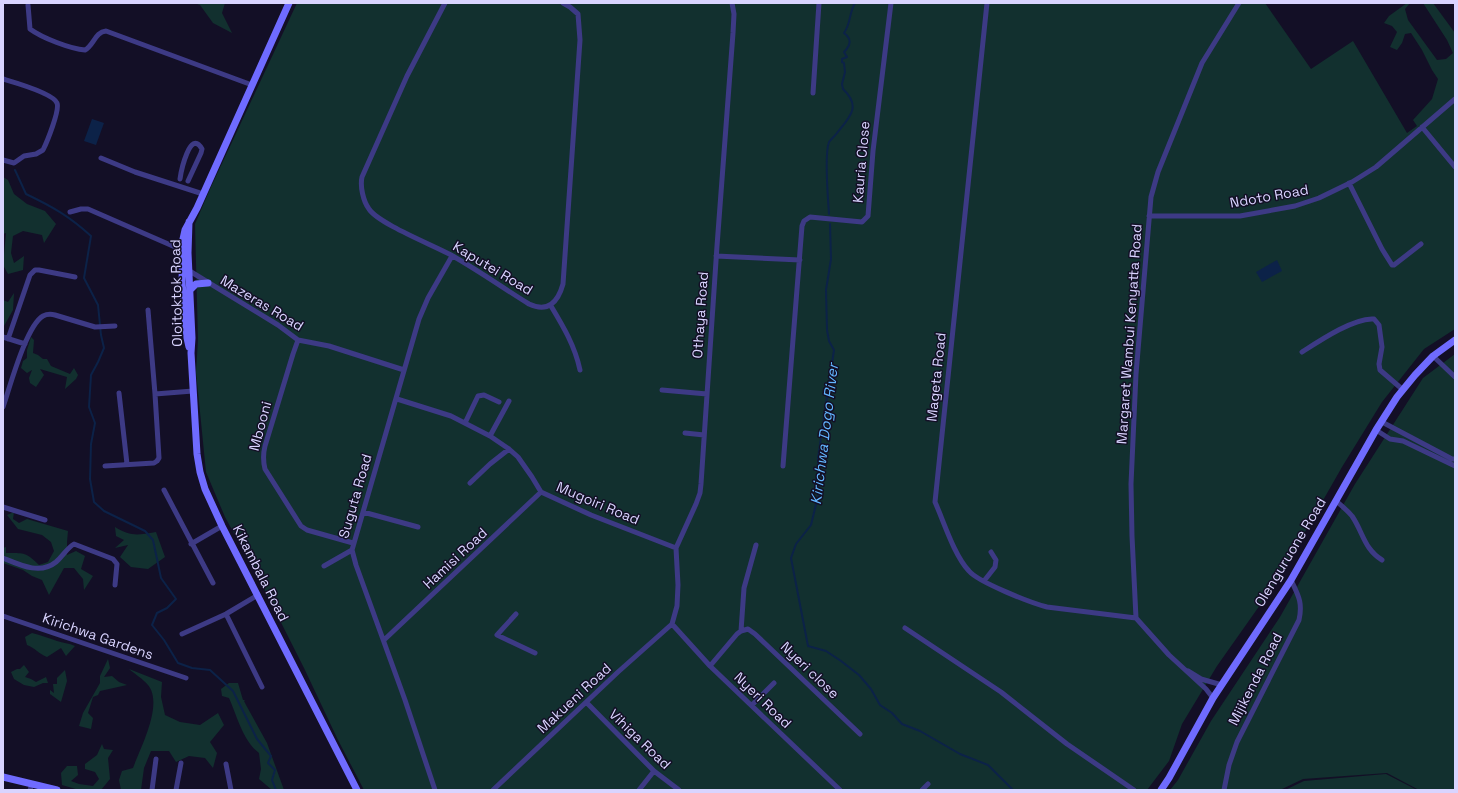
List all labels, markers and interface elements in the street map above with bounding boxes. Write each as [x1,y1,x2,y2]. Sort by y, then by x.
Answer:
street label: Kauria Close [848,120,874,204]
street label: Ndoto Road [1228,180,1310,212]
street label: Margaret Wambui Kenyatta Road [1112,223,1146,445]
street label: Kaputei Road [450,237,536,299]
street label: Oloitoktok Road [166,239,186,347]
street label: Mazeras Road [217,271,307,335]
street label: Othaya Road [688,271,712,359]
street label: Mageta Road [922,332,950,422]
water label: Kirichwa Dogo River [806,361,842,506]
street label: Mbooni [245,399,275,453]
street label: Suguta Road [334,452,376,540]
street label: Mugoiri Road [554,477,642,529]
street label: Olenguruone Road [1250,494,1330,610]
street label: Kikambala Road [229,522,293,624]
street label: Hamisi Road [419,524,491,592]
street label: Kirichwa Gardens [40,609,156,663]
street label: Mijikenda Road [1224,630,1286,728]
street label: Nyeri close [777,638,843,702]
street label: Makueni Road [533,659,615,737]
street label: Nyeri Road [731,668,795,732]
street label: Vihiga Road [605,705,675,773]

